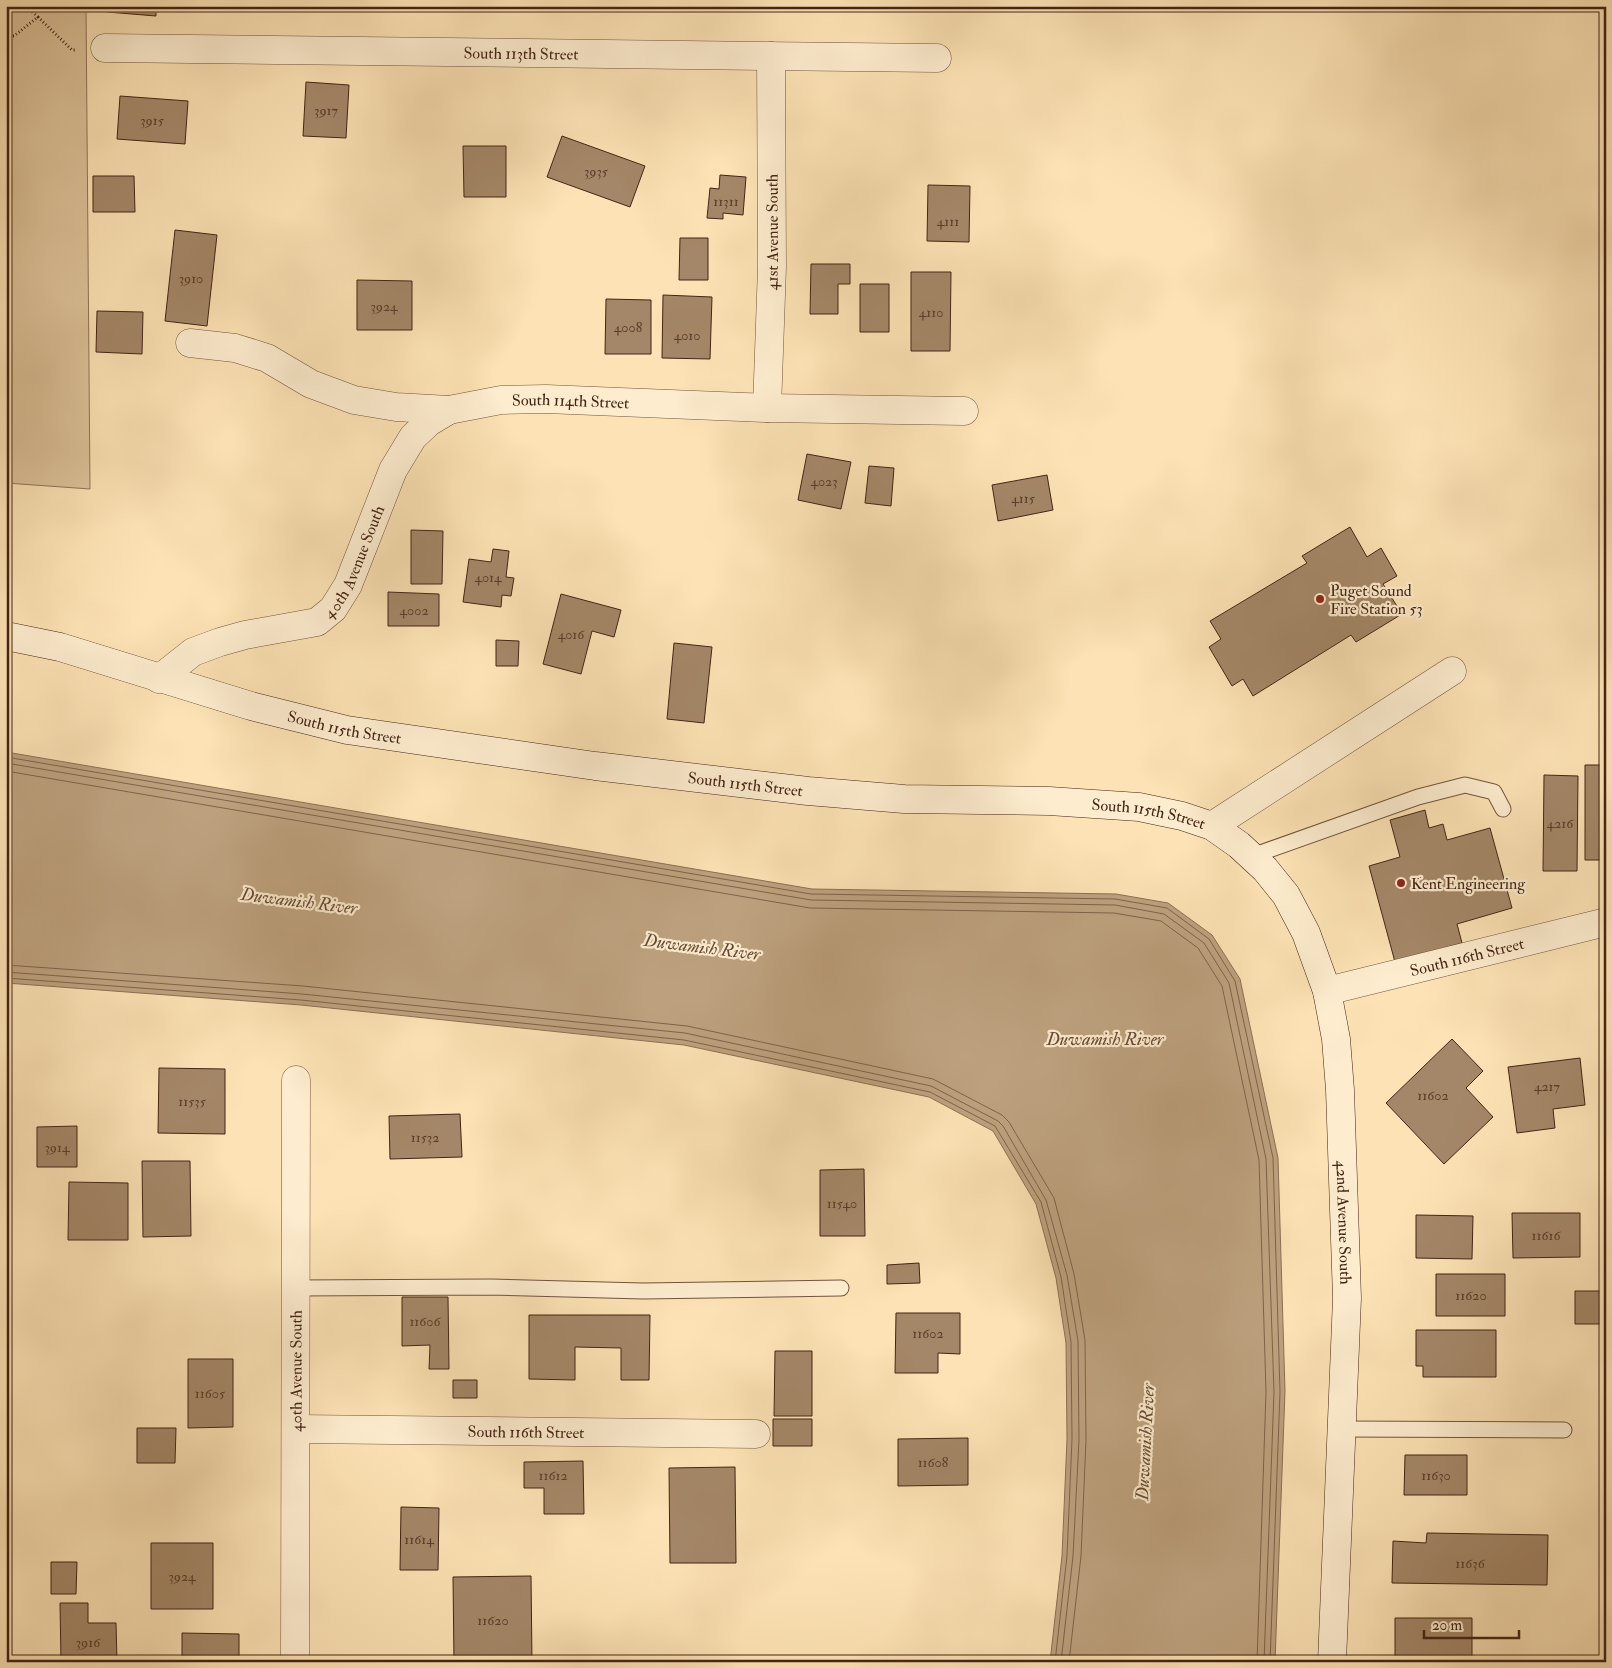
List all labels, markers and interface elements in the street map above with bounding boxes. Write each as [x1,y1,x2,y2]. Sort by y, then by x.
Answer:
street label: South 113th Street [463,43,579,65]
house number: 3917 [314,102,339,119]
house number: 3915 [140,112,165,129]
house number: 3935 [584,163,609,180]
street label: 41st Avenue South [762,173,783,291]
house number: 11311 [713,193,739,210]
house number: 4111 [937,213,959,230]
house number: 3910 [179,270,203,287]
house number: 3924 [370,298,399,315]
house number: 4110 [919,304,943,321]
house number: 4008 [614,319,643,336]
house number: 4010 [674,327,700,344]
street label: South 114th Street [512,390,630,413]
house number: 4023 [810,473,838,490]
house number: 4115 [1011,490,1036,507]
street label: 40th Avenue South [320,502,389,623]
house number: 4014 [474,569,503,586]
place label: Puget Sound Fire Station 53 [1330,581,1423,619]
marker: Puget Sound Fire Station 53 [1314,593,1326,605]
house number: 4002 [400,602,429,619]
house number: 4016 [558,626,585,643]
street label: South 115th Street [285,707,403,749]
street label: South 115th Street [687,768,804,801]
street label: South 115th Street [1091,795,1208,834]
house number: 4216 [1547,815,1574,832]
place label: Kent Engineering [1411,874,1526,894]
marker: Kent Engineering [1395,877,1407,889]
water label: Duwamish River [238,883,360,920]
water label: Duwamish River [641,929,763,966]
street label: South 116th Street [1408,934,1526,981]
water label: Duwamish River [1045,1028,1165,1051]
house number: 4217 [1534,1078,1561,1095]
house number: 11602 [1417,1087,1449,1104]
house number: 11535 [178,1093,207,1110]
house number: 11532 [411,1129,439,1146]
house number: 3914 [44,1139,71,1156]
street label: 42nd Avenue South [1331,1160,1356,1285]
house number: 11540 [827,1195,857,1212]
house number: 11616 [1532,1227,1561,1244]
house number: 11620 [1455,1287,1487,1304]
street label: 40th Avenue South [286,1309,307,1432]
house number: 11606 [409,1313,442,1330]
house number: 11602 [912,1325,944,1342]
water label: Duwamish River [1131,1382,1160,1502]
house number: 11605 [195,1385,226,1402]
street label: South 116th Street [467,1422,584,1443]
house number: 11608 [918,1454,949,1471]
house number: 11612 [538,1467,568,1484]
house number: 11630 [1421,1467,1451,1484]
house number: 11614 [404,1531,435,1548]
house number: 11636 [1455,1555,1486,1572]
house number: 3924 [168,1568,197,1585]
scale bar [1424,1608,1520,1640]
house number: 11620 [477,1612,509,1629]
text: 20 m [1432,1616,1462,1635]
house number: 3916 [76,1634,101,1651]

